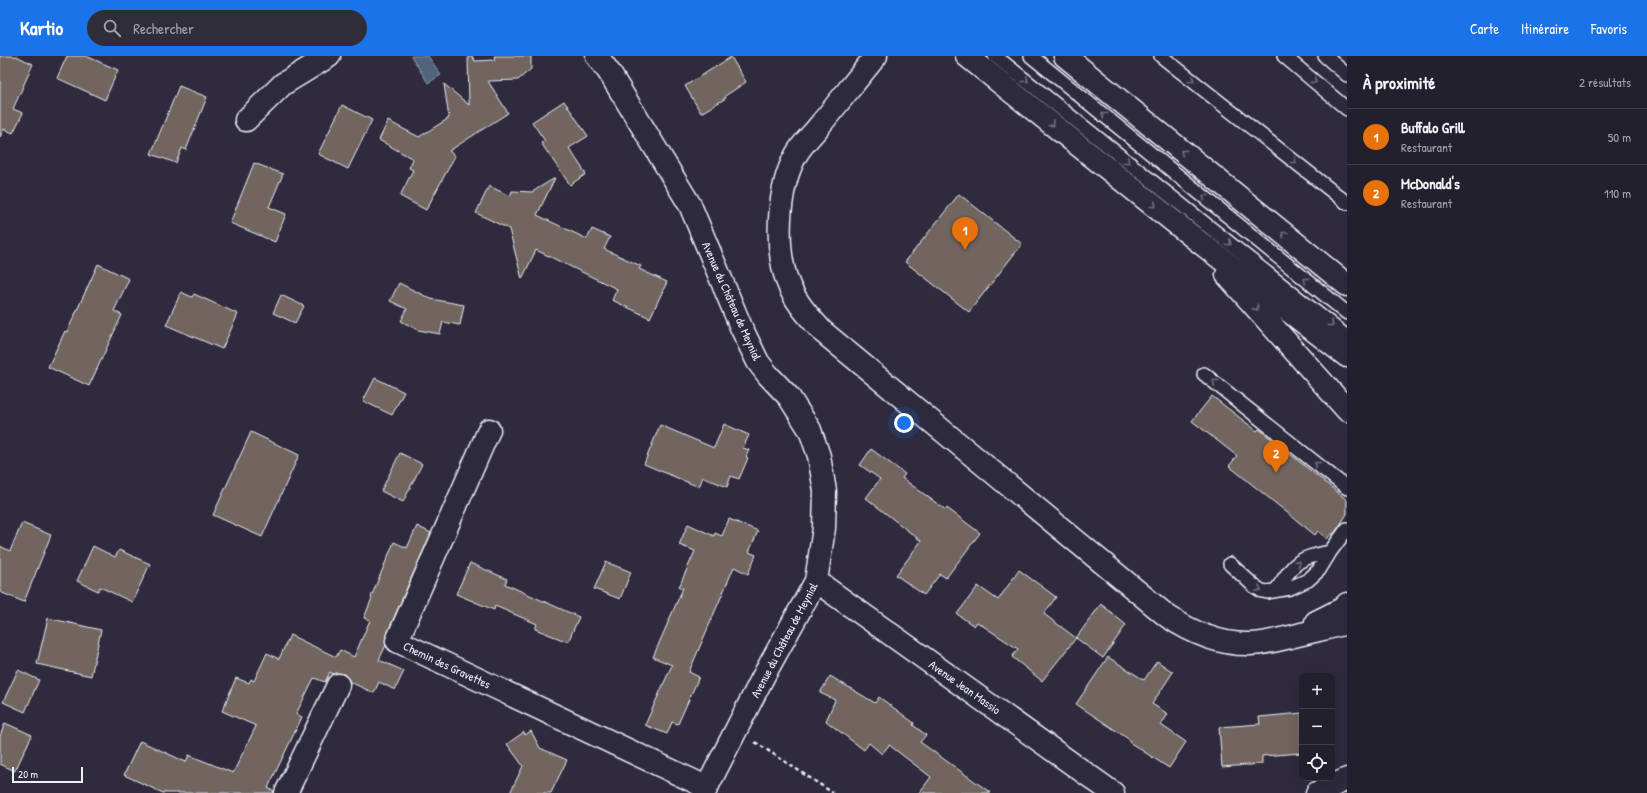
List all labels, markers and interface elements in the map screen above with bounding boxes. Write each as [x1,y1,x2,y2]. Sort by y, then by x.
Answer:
search box [87,10,367,46]
text: Kartio [20,15,63,41]
icon: search [101,17,123,39]
text: Rechercher [133,18,194,39]
text: Carte [1470,19,1499,38]
text: Itinéraire [1521,19,1569,38]
text: Favoris [1591,19,1627,38]
text: À proximité [1363,71,1435,94]
text: 2 résultats [1579,73,1631,91]
one-way arrow [1021,76,1028,83]
one-way arrow [1187,76,1194,83]
one-way arrow [1309,77,1317,84]
one-way arrow [1102,113,1109,120]
text: Buffalo Grill [1401,117,1465,138]
one-way arrow [1048,120,1055,127]
text: 1 [1374,128,1378,146]
text: 50 m [1608,128,1631,146]
text: Restaurant [1401,138,1452,156]
one-way arrow [1181,149,1188,156]
one-way arrow [1289,156,1296,163]
one-way arrow [1123,157,1130,164]
text: McDonald's [1401,173,1460,194]
text: 2 [1373,184,1379,202]
text: 110 m [1604,184,1631,202]
text: Restaurant [1401,194,1452,212]
one-way arrow [1202,195,1210,202]
one-way arrow [1149,201,1156,208]
pin: 1 [952,217,978,250]
one-way arrow [1282,231,1289,238]
one-way arrow [1224,238,1232,245]
street label: Avenue du Château de Meynial [698,239,766,364]
one-way arrow [1303,277,1310,284]
one-way arrow [1251,303,1259,311]
one-way arrow [1326,319,1333,326]
one-way arrow [1213,380,1220,387]
your location [894,413,914,433]
pin: 2 [1263,440,1289,473]
one-way arrow [1314,462,1321,469]
one-way arrow [1294,561,1301,568]
street label: Avenue du Château de Meynial [746,579,822,701]
one-way arrow [1255,584,1262,592]
street label: Chemin des Gravettes [401,637,494,693]
street label: Avenue Jean Massio [926,656,1004,718]
map controls [1299,673,1335,781]
button: + [1299,673,1335,709]
button: − [1299,709,1335,745]
button: locate [1299,745,1335,781]
scale bar [12,765,83,784]
text: 20 m [18,767,38,781]

